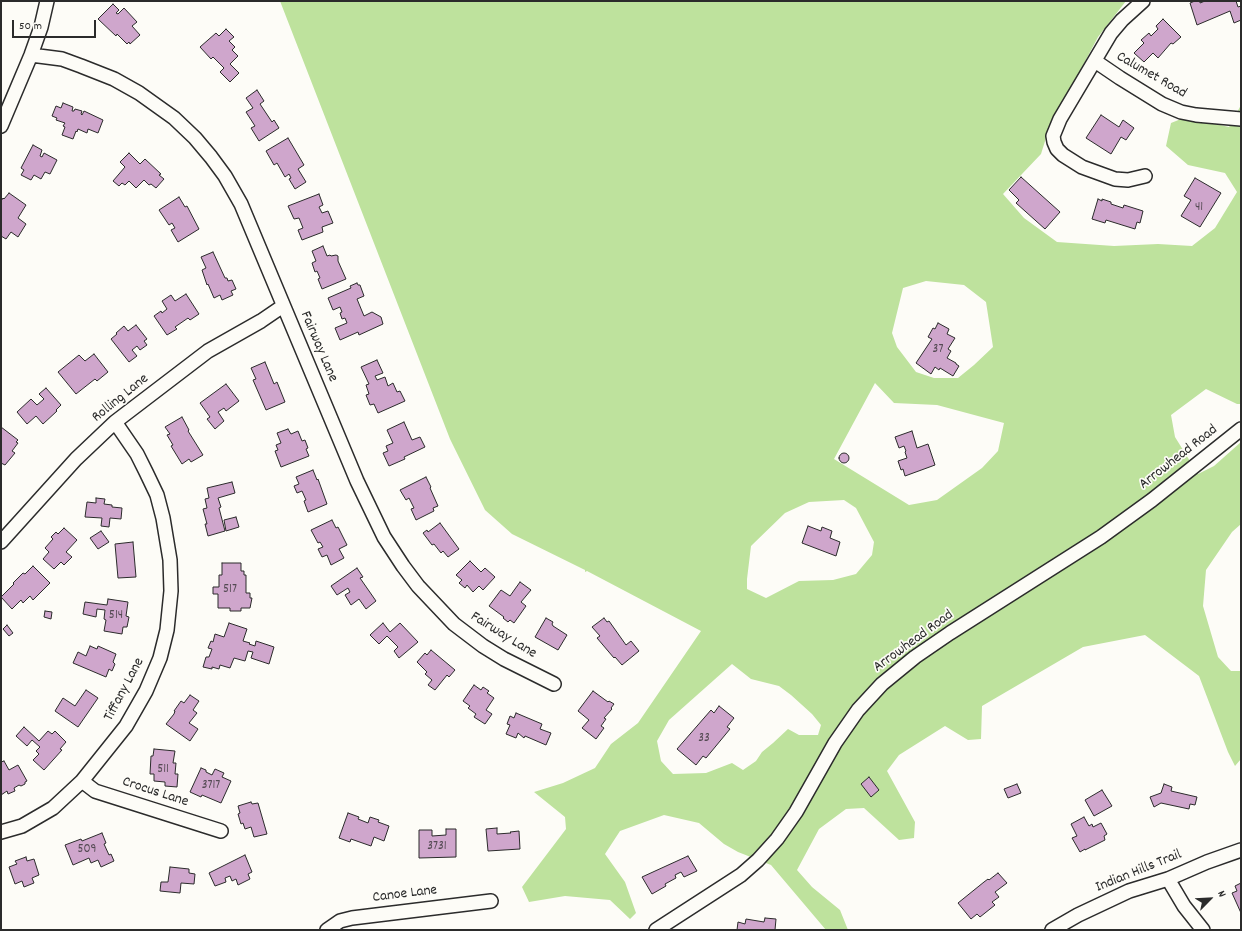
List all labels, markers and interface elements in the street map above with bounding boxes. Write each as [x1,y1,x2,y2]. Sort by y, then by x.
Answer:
scale bar [14,12,98,38]
text: 50 m [19,18,42,35]
street label: Calumet Road [1113,49,1189,103]
house number: 41 [1195,200,1203,216]
street label: Fairway Lane [295,309,341,385]
house number: 37 [933,342,943,358]
street label: Rolling Lane [89,371,153,427]
street label: Arrowhead Road [1136,422,1222,494]
house number: 517 [223,582,237,598]
street label: Arrowhead Road [870,607,958,677]
house number: 514 [109,608,123,624]
street label: Fairway Lane [466,609,540,663]
street label: Tiffany Lane [101,655,149,725]
house number: 33 [698,731,710,747]
house number: 511 [157,762,169,778]
street label: Crocus Lane [120,774,190,812]
house number: 3717 [202,778,220,794]
house number: 3731 [427,839,447,855]
house number: 509 [77,842,97,858]
street label: Indian Hills Trail [1093,847,1185,897]
north arrow [1190,879,1230,919]
street label: Canoe Lane [372,882,438,908]
text: N [1213,888,1229,900]

